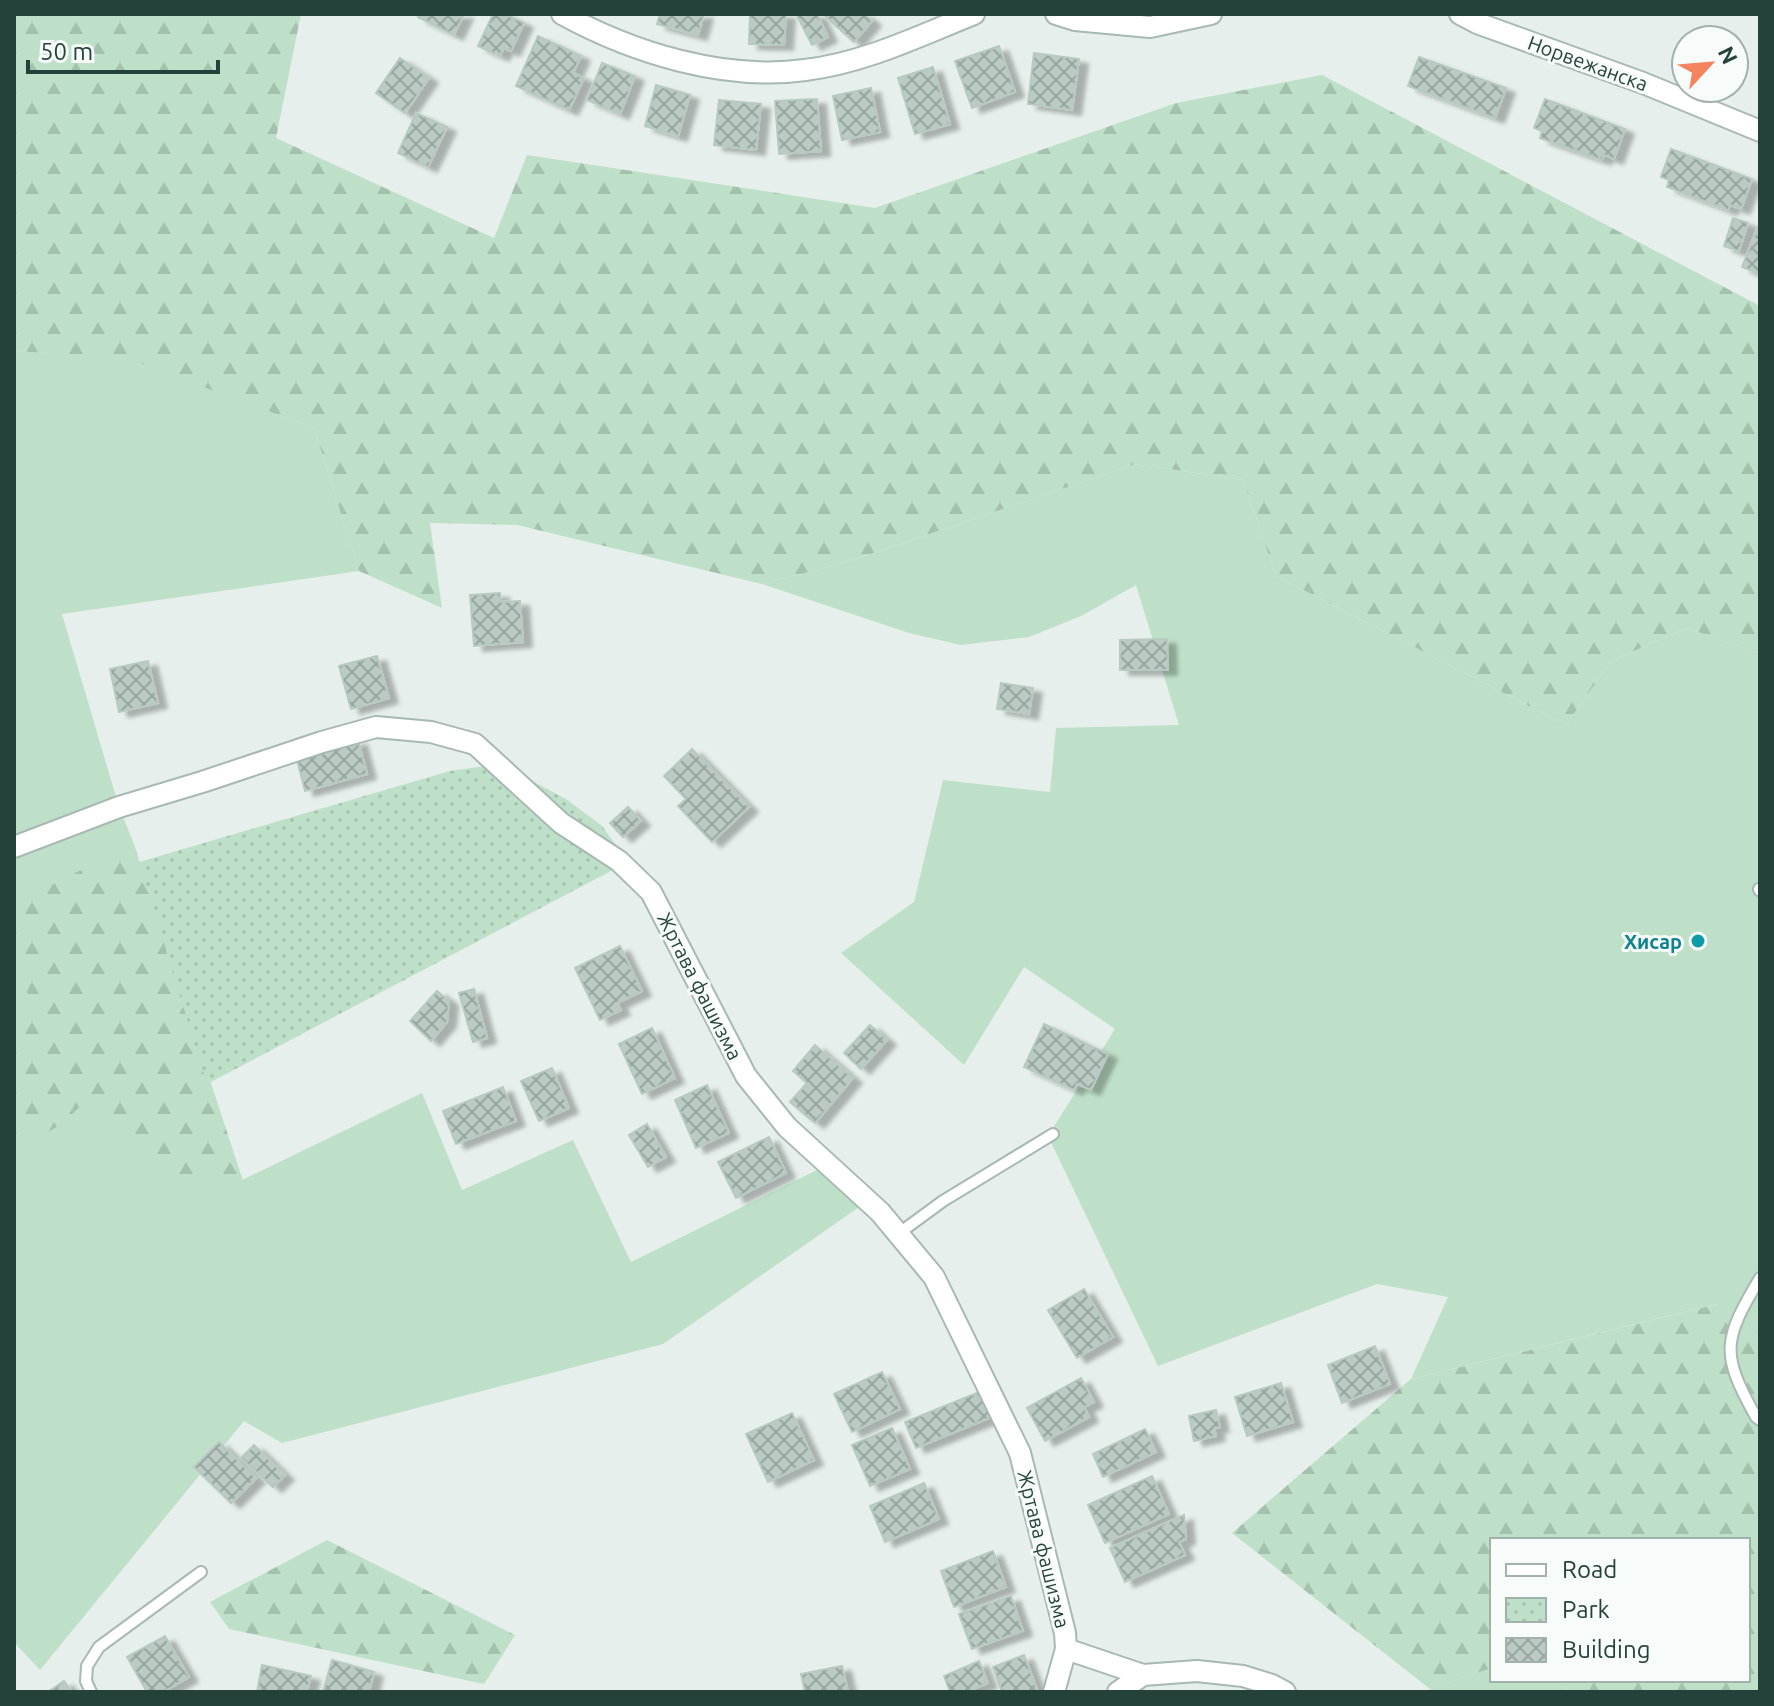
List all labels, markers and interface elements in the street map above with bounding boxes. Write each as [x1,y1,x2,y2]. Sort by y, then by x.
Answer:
scale bar [28,24,218,74]
north arrow [1670,24,1750,104]
street label: Норвежанска [1525,31,1651,95]
text: 50 m [40,38,93,65]
text: N [1714,42,1743,68]
street label: Жртава фашизма [653,909,747,1063]
place label: Хисар [1624,930,1682,953]
marker: Хисар [1689,932,1707,950]
street label: Жртава фашизма [1013,1468,1075,1630]
legend [1490,1538,1750,1682]
text: Road [1562,1556,1617,1583]
text: Park [1562,1596,1610,1623]
text: Building [1562,1636,1650,1663]

